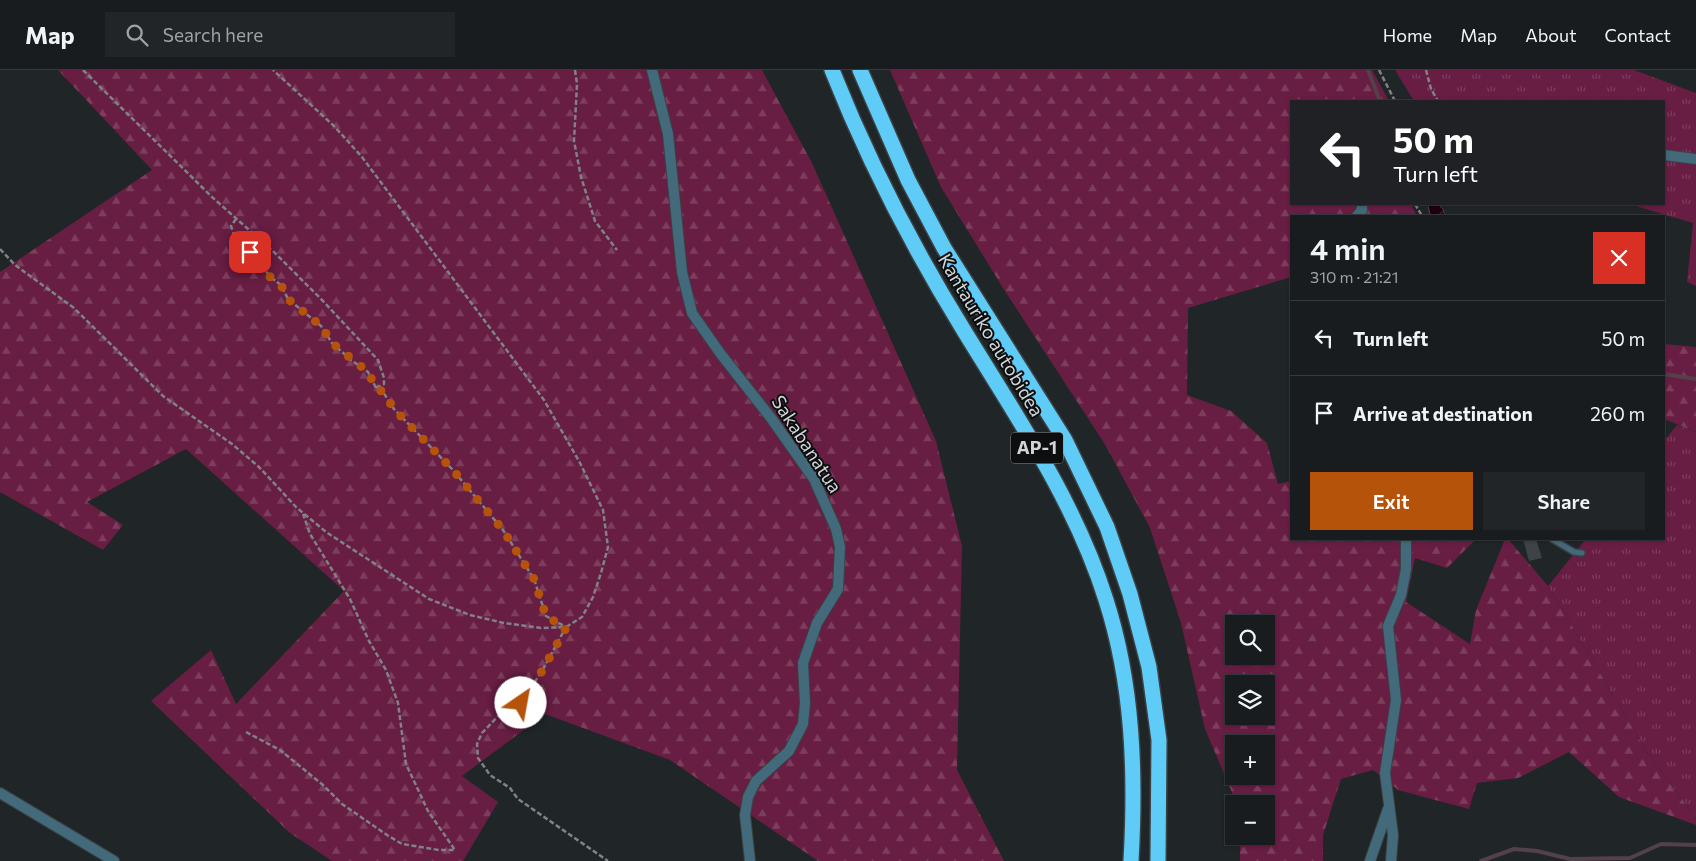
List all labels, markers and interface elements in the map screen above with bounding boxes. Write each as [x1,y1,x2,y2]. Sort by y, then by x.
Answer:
search box [105,12,455,57]
text: Map [25,20,75,49]
icon: search [123,21,151,49]
text: Search here [163,23,263,46]
text: Home [1383,24,1432,46]
text: Map [1460,24,1497,46]
text: About [1525,24,1577,46]
text: Contact [1605,24,1671,46]
text: 50 m [1393,117,1474,160]
icon: left [1310,120,1375,185]
text: Turn left [1393,160,1478,187]
text: 4 min [1310,229,1386,266]
pin [229,231,271,273]
button: close [1593,232,1645,284]
icon: arrive [236,238,264,266]
street label: Kantauriko autobidea [934,249,1049,420]
text: 310 m · 21:21 [1310,267,1399,286]
icon: left [1310,324,1338,352]
text: Turn left [1353,327,1428,350]
text: 50 m [1601,327,1645,350]
street label: Sakabanatua [767,391,847,497]
icon: arrive [1310,399,1338,427]
text: Arrive at destination [1353,402,1533,425]
text: 260 m [1590,402,1645,425]
road number: AP-1 [1011,432,1063,463]
button: Exit [1310,472,1473,530]
button: Share [1483,472,1645,530]
map controls [1225,615,1275,845]
button: search [1225,615,1275,665]
button: layers [1225,675,1275,725]
position arrow [494,676,546,728]
button: + [1225,735,1275,785]
button: − [1225,795,1275,845]

